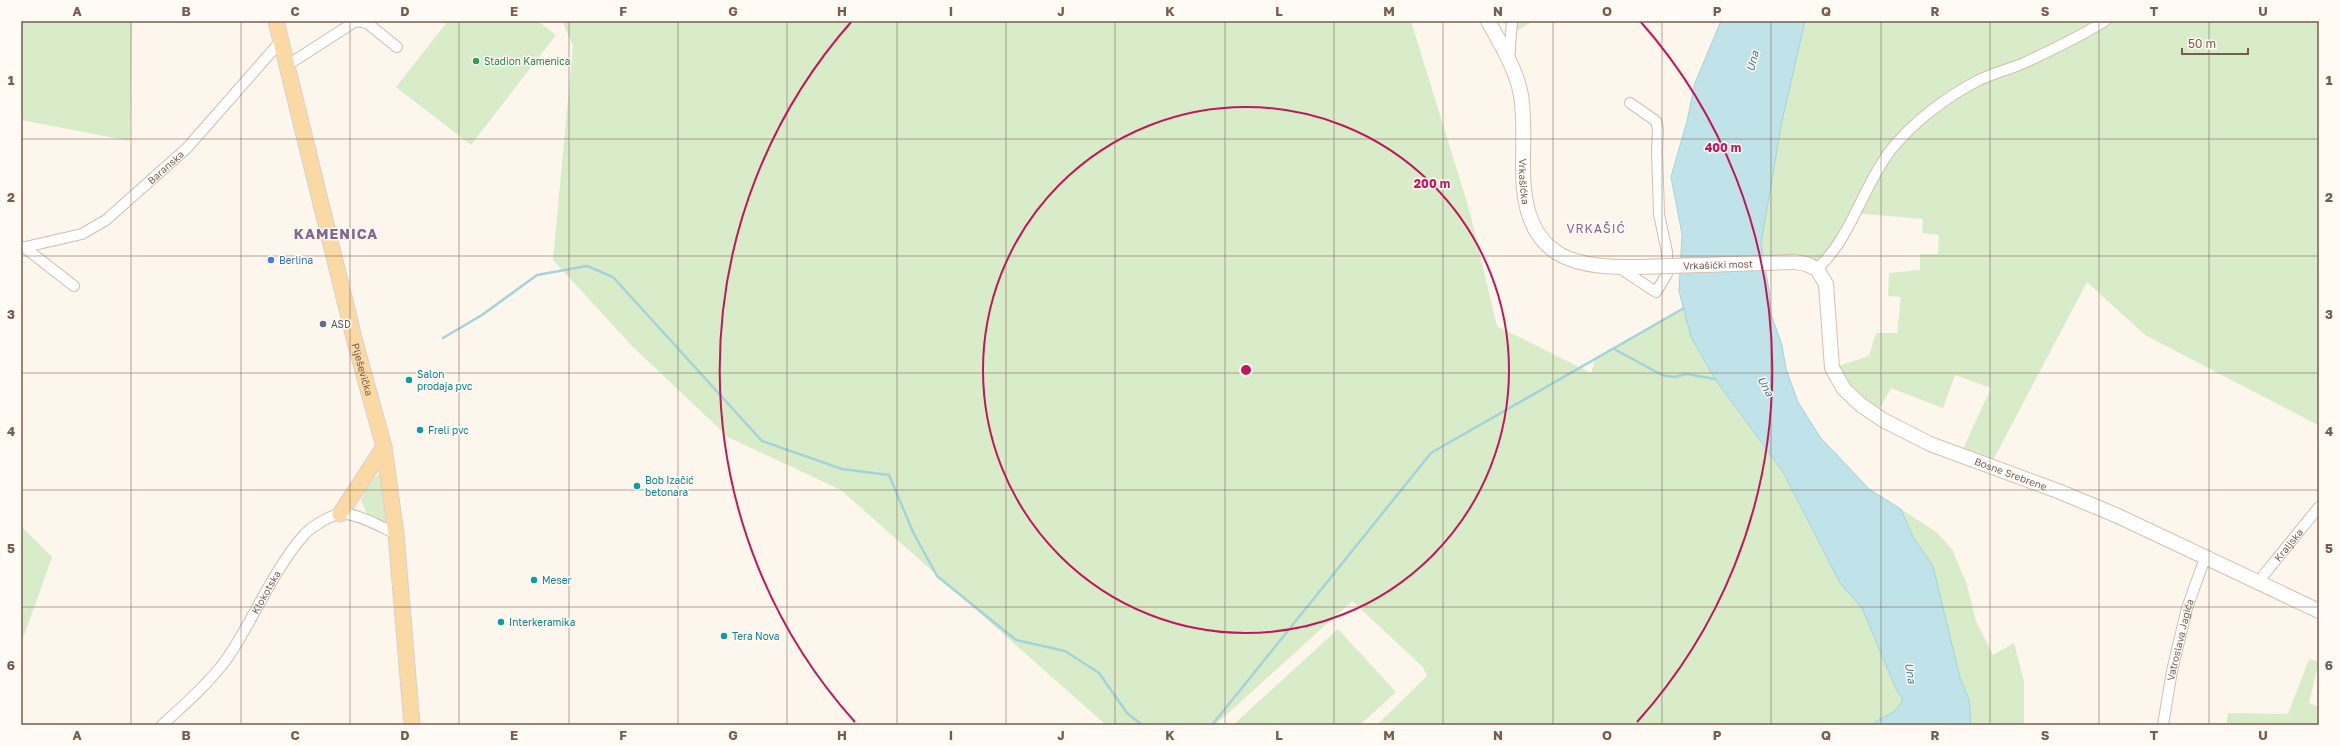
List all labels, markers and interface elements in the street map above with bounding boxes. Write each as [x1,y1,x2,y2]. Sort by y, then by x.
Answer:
text: A [72,3,82,19]
text: B [181,3,191,19]
text: C [290,3,300,19]
text: D [400,3,410,19]
text: E [510,3,518,19]
text: F [619,3,627,19]
text: G [728,3,738,19]
text: H [837,3,847,19]
text: I [949,3,953,19]
text: J [1057,3,1065,19]
text: K [1165,3,1175,19]
text: L [1275,3,1283,19]
text: M [1383,3,1395,19]
text: N [1493,3,1503,19]
text: O [1602,3,1612,19]
text: P [1713,3,1722,19]
text: Q [1821,3,1831,19]
text: R [1930,3,1940,19]
text: S [2041,3,2050,19]
text: T [2150,3,2159,19]
text: U [2258,3,2268,19]
scale bar [2182,30,2248,56]
text: 50 m [2188,36,2216,51]
water label: Una [1743,48,1761,73]
place label: Stadion Kamenica [484,55,570,67]
marker: Stadion Kamenica [471,56,481,66]
text: 1 [8,72,15,88]
text: 1 [2326,72,2333,88]
text: 400 m [1705,140,1741,155]
street label: Baranska [145,148,186,186]
street label: Vrkašićka [1517,158,1532,205]
text: 200 m [1414,176,1450,191]
text: 2 [7,189,15,205]
text: 2 [2325,189,2333,205]
district label: VRKAŠIĆ [1566,221,1626,236]
district label: KAMENICA [294,225,378,242]
place label: Berlina [279,254,313,266]
marker: Berlina [266,255,276,265]
street label: Vrkašićki most [1683,257,1753,272]
text: 3 [7,306,15,322]
text: 3 [2325,306,2333,322]
place label: ASD [331,318,351,330]
marker: ASD [318,319,328,329]
street label: Plješevička [350,342,376,397]
centre of rings [1239,363,1253,377]
place label: Salon prodaja pvc [417,368,473,392]
water label: Una [1755,374,1777,399]
marker: Salon prodaja pvc [404,375,414,385]
text: 4 [7,423,15,439]
text: 4 [2325,423,2333,439]
place label: Freli pvc [428,424,469,436]
marker: Freli pvc [415,425,425,435]
street label: Bosne Srebrene [1973,455,2049,493]
place label: Bob Izačić betonara [645,474,694,498]
marker: Bob Izačić betonara [632,481,642,491]
street label: Kraljska [2271,526,2305,564]
text: 5 [7,540,15,556]
text: 5 [2325,540,2333,556]
street label: Klokotska [249,568,283,616]
place label: Meser [542,574,571,586]
marker: Meser [529,575,539,585]
street label: Vatroslava Jagića [2164,597,2196,682]
place label: Interkeramika [509,616,575,628]
marker: Interkeramika [496,617,506,627]
place label: Tera Nova [732,630,779,642]
marker: Tera Nova [719,631,729,641]
text: 6 [7,657,15,673]
text: 6 [2325,657,2333,673]
water label: Una [1903,662,1919,685]
text: A [72,727,82,743]
text: B [181,727,191,743]
text: C [290,727,300,743]
text: D [400,727,410,743]
text: E [510,727,518,743]
text: F [619,727,627,743]
text: G [728,727,738,743]
text: H [837,727,847,743]
text: I [949,727,953,743]
text: J [1057,727,1065,743]
text: K [1165,727,1175,743]
text: L [1275,727,1283,743]
text: M [1383,727,1395,743]
text: N [1493,727,1503,743]
text: O [1602,727,1612,743]
text: P [1713,727,1722,743]
text: Q [1821,727,1831,743]
text: R [1930,727,1940,743]
text: S [2041,727,2050,743]
text: T [2150,727,2159,743]
text: U [2258,727,2268,743]

